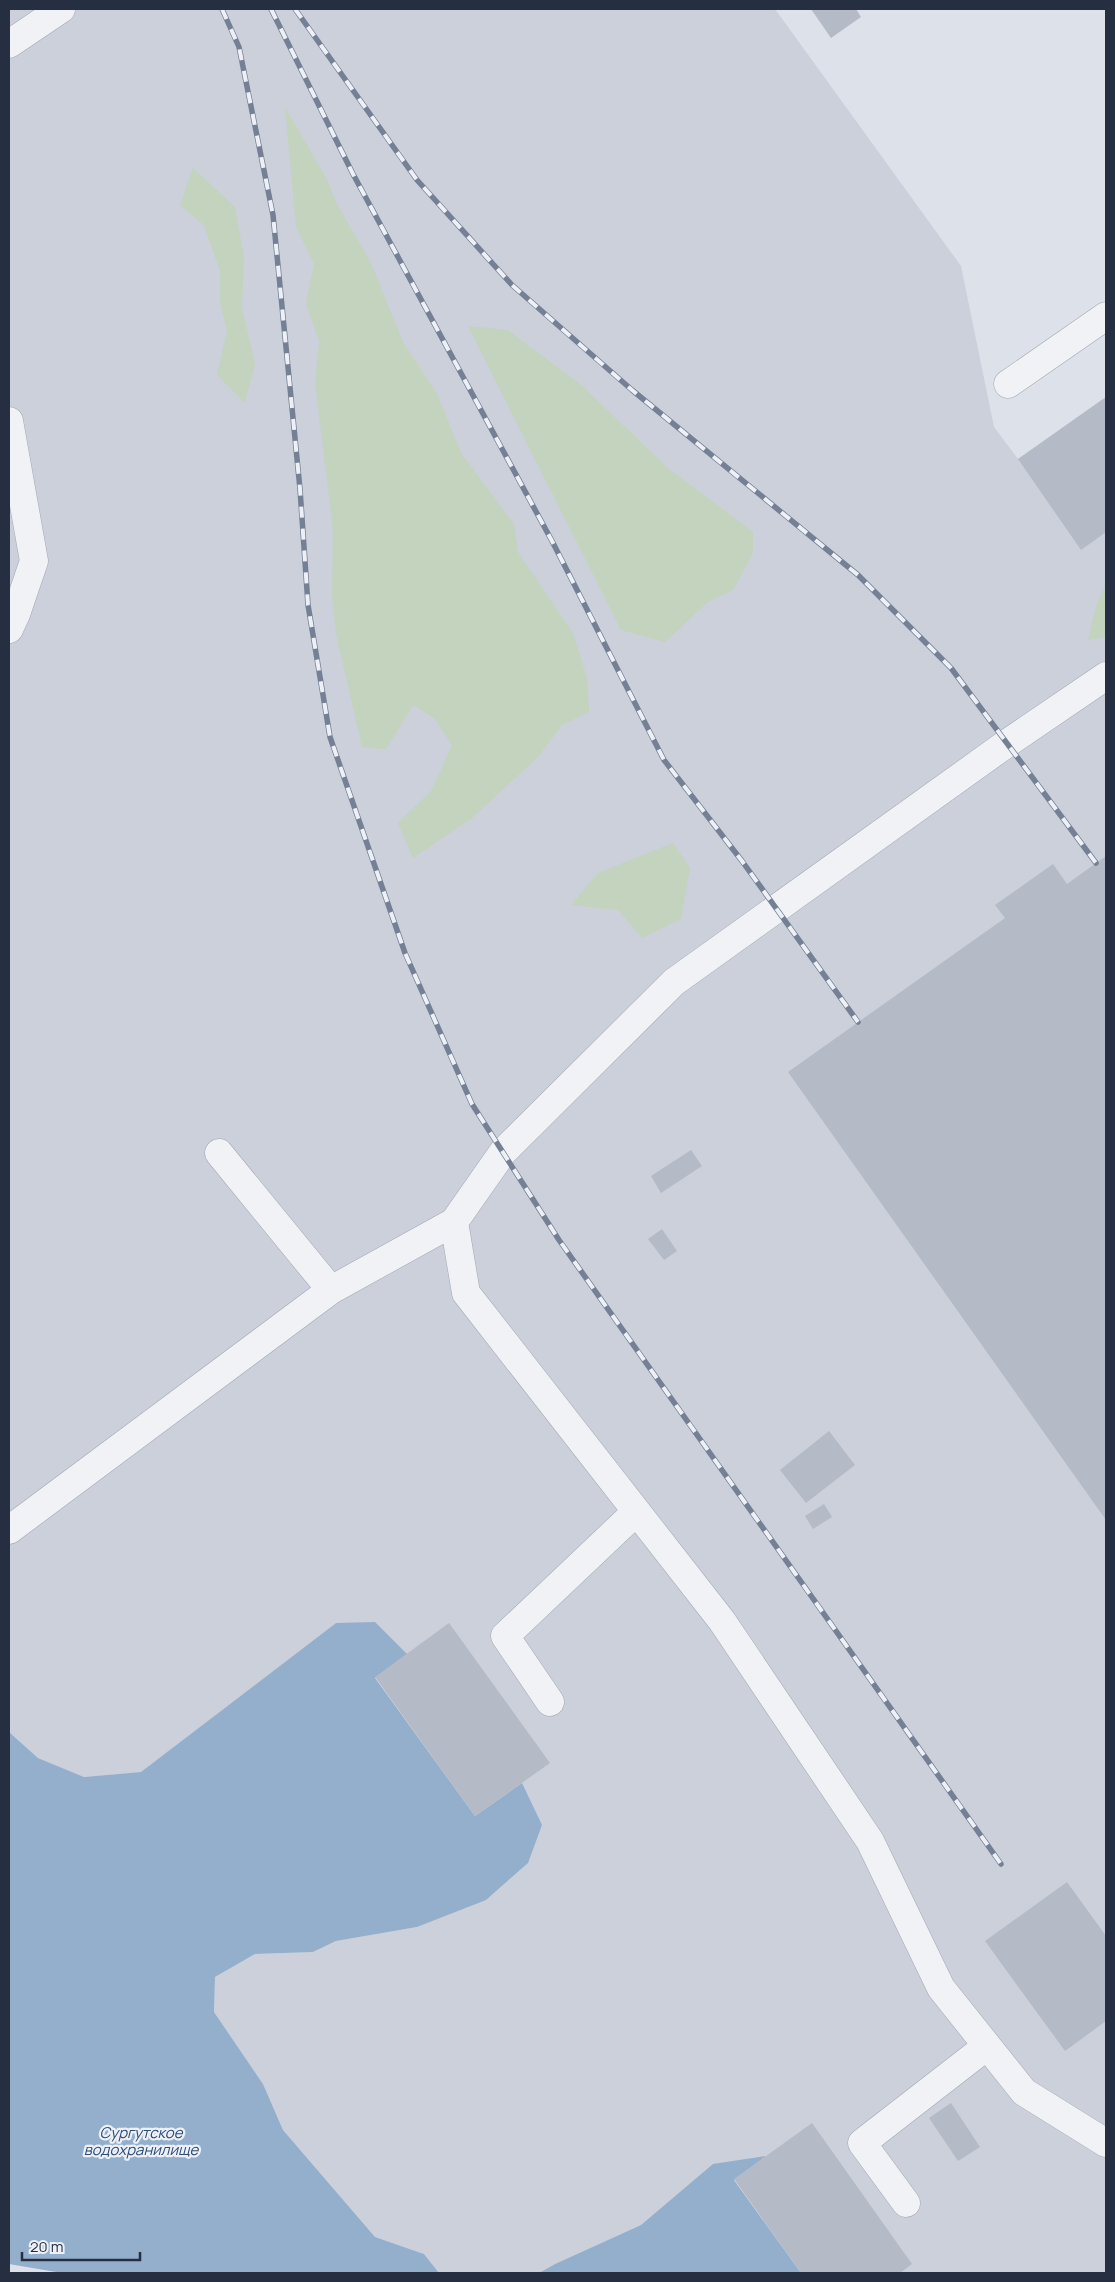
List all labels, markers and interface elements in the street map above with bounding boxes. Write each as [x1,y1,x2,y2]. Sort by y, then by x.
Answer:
water label: Сургутское водохранилище [84,2122,200,2160]
scale bar [22,2230,140,2262]
text: 20 m [30,2236,63,2257]

